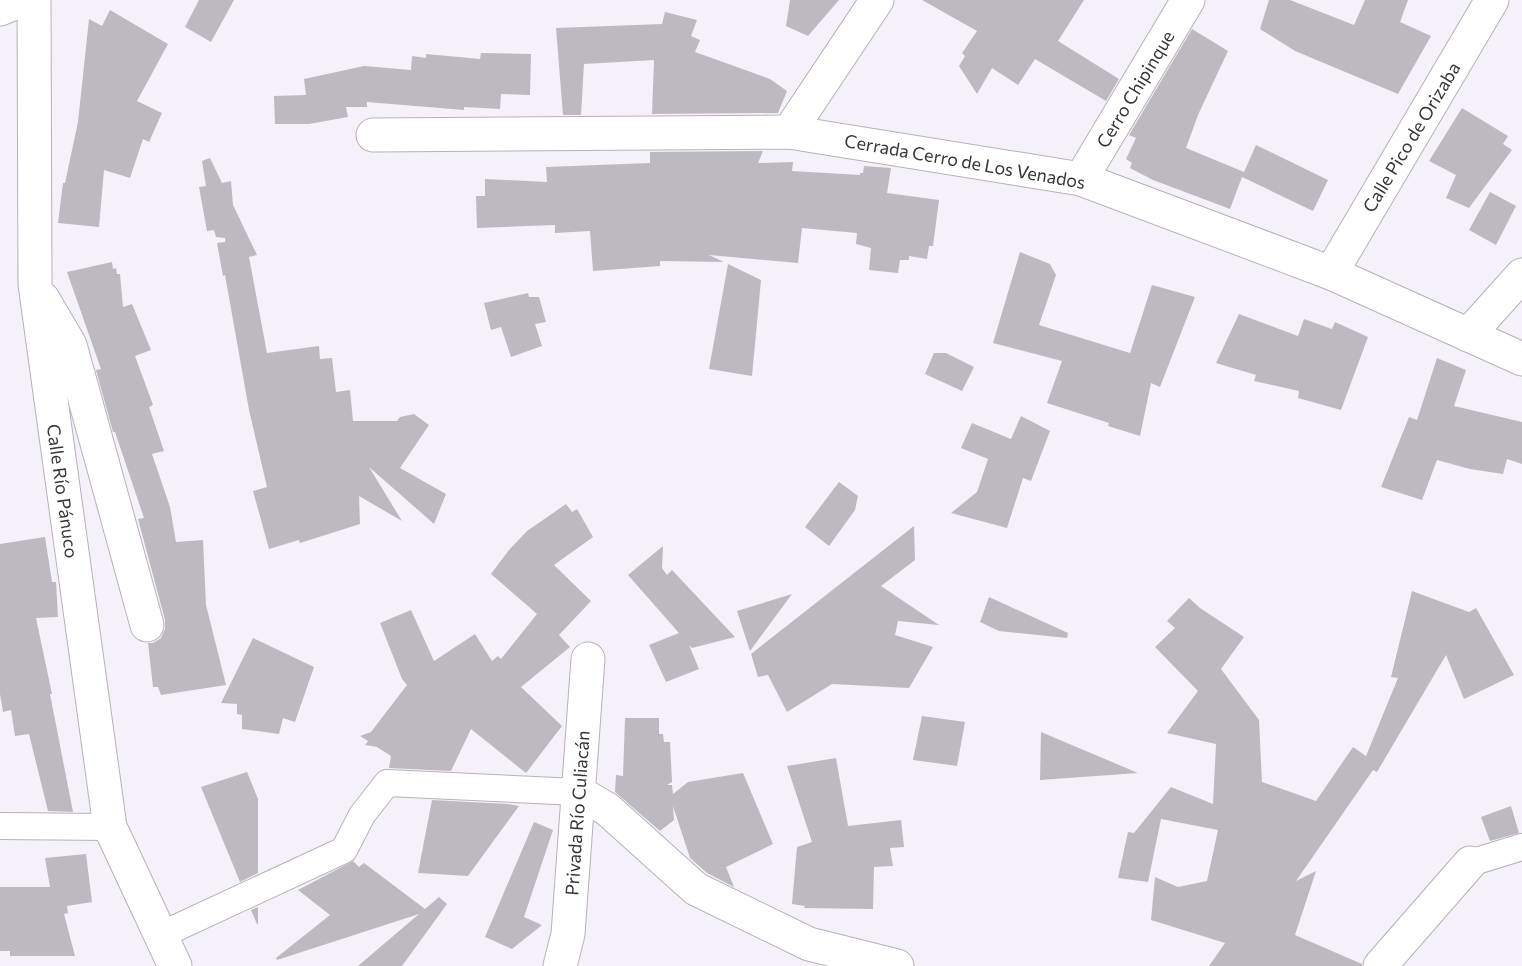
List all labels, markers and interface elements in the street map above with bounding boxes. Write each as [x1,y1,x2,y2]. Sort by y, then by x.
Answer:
street label: Cerro Chipinque [1091,26,1179,152]
street label: Calle Pico de Orizaba [1357,58,1465,216]
street label: Cerrada Cerro de Los Venados [843,129,1087,193]
street label: Calle Río Pánuco [43,422,83,560]
street label: Privada Río Culiacán [560,730,594,896]

